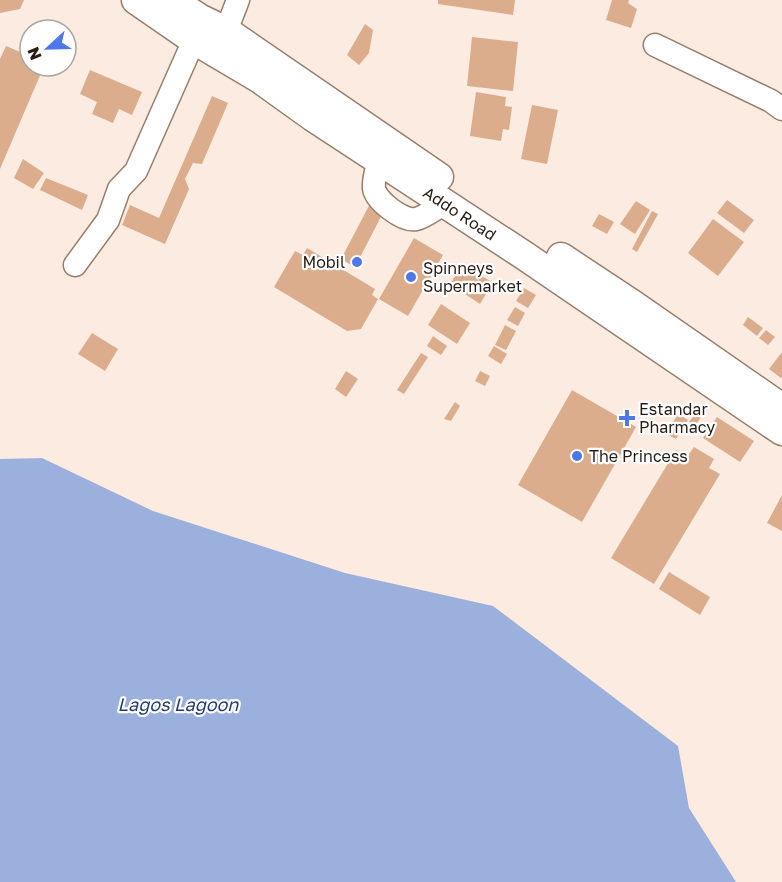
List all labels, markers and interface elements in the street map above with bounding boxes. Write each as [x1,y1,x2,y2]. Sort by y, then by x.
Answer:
north arrow [18,18,78,78]
text: N [23,44,46,63]
street label: Addo Road [420,182,500,244]
place label: Mobil [302,252,345,272]
marker: Mobil [350,255,364,269]
place label: Spinneys Supermarket [423,258,522,296]
marker: Spinneys Supermarket [404,270,418,284]
place label: Estandar Pharmacy [639,399,715,437]
marker: Estandar Pharmacy [620,411,634,425]
place label: The Princess [589,446,688,466]
marker: The Princess [570,449,584,463]
water label: Lagos Lagoon [118,693,239,715]

